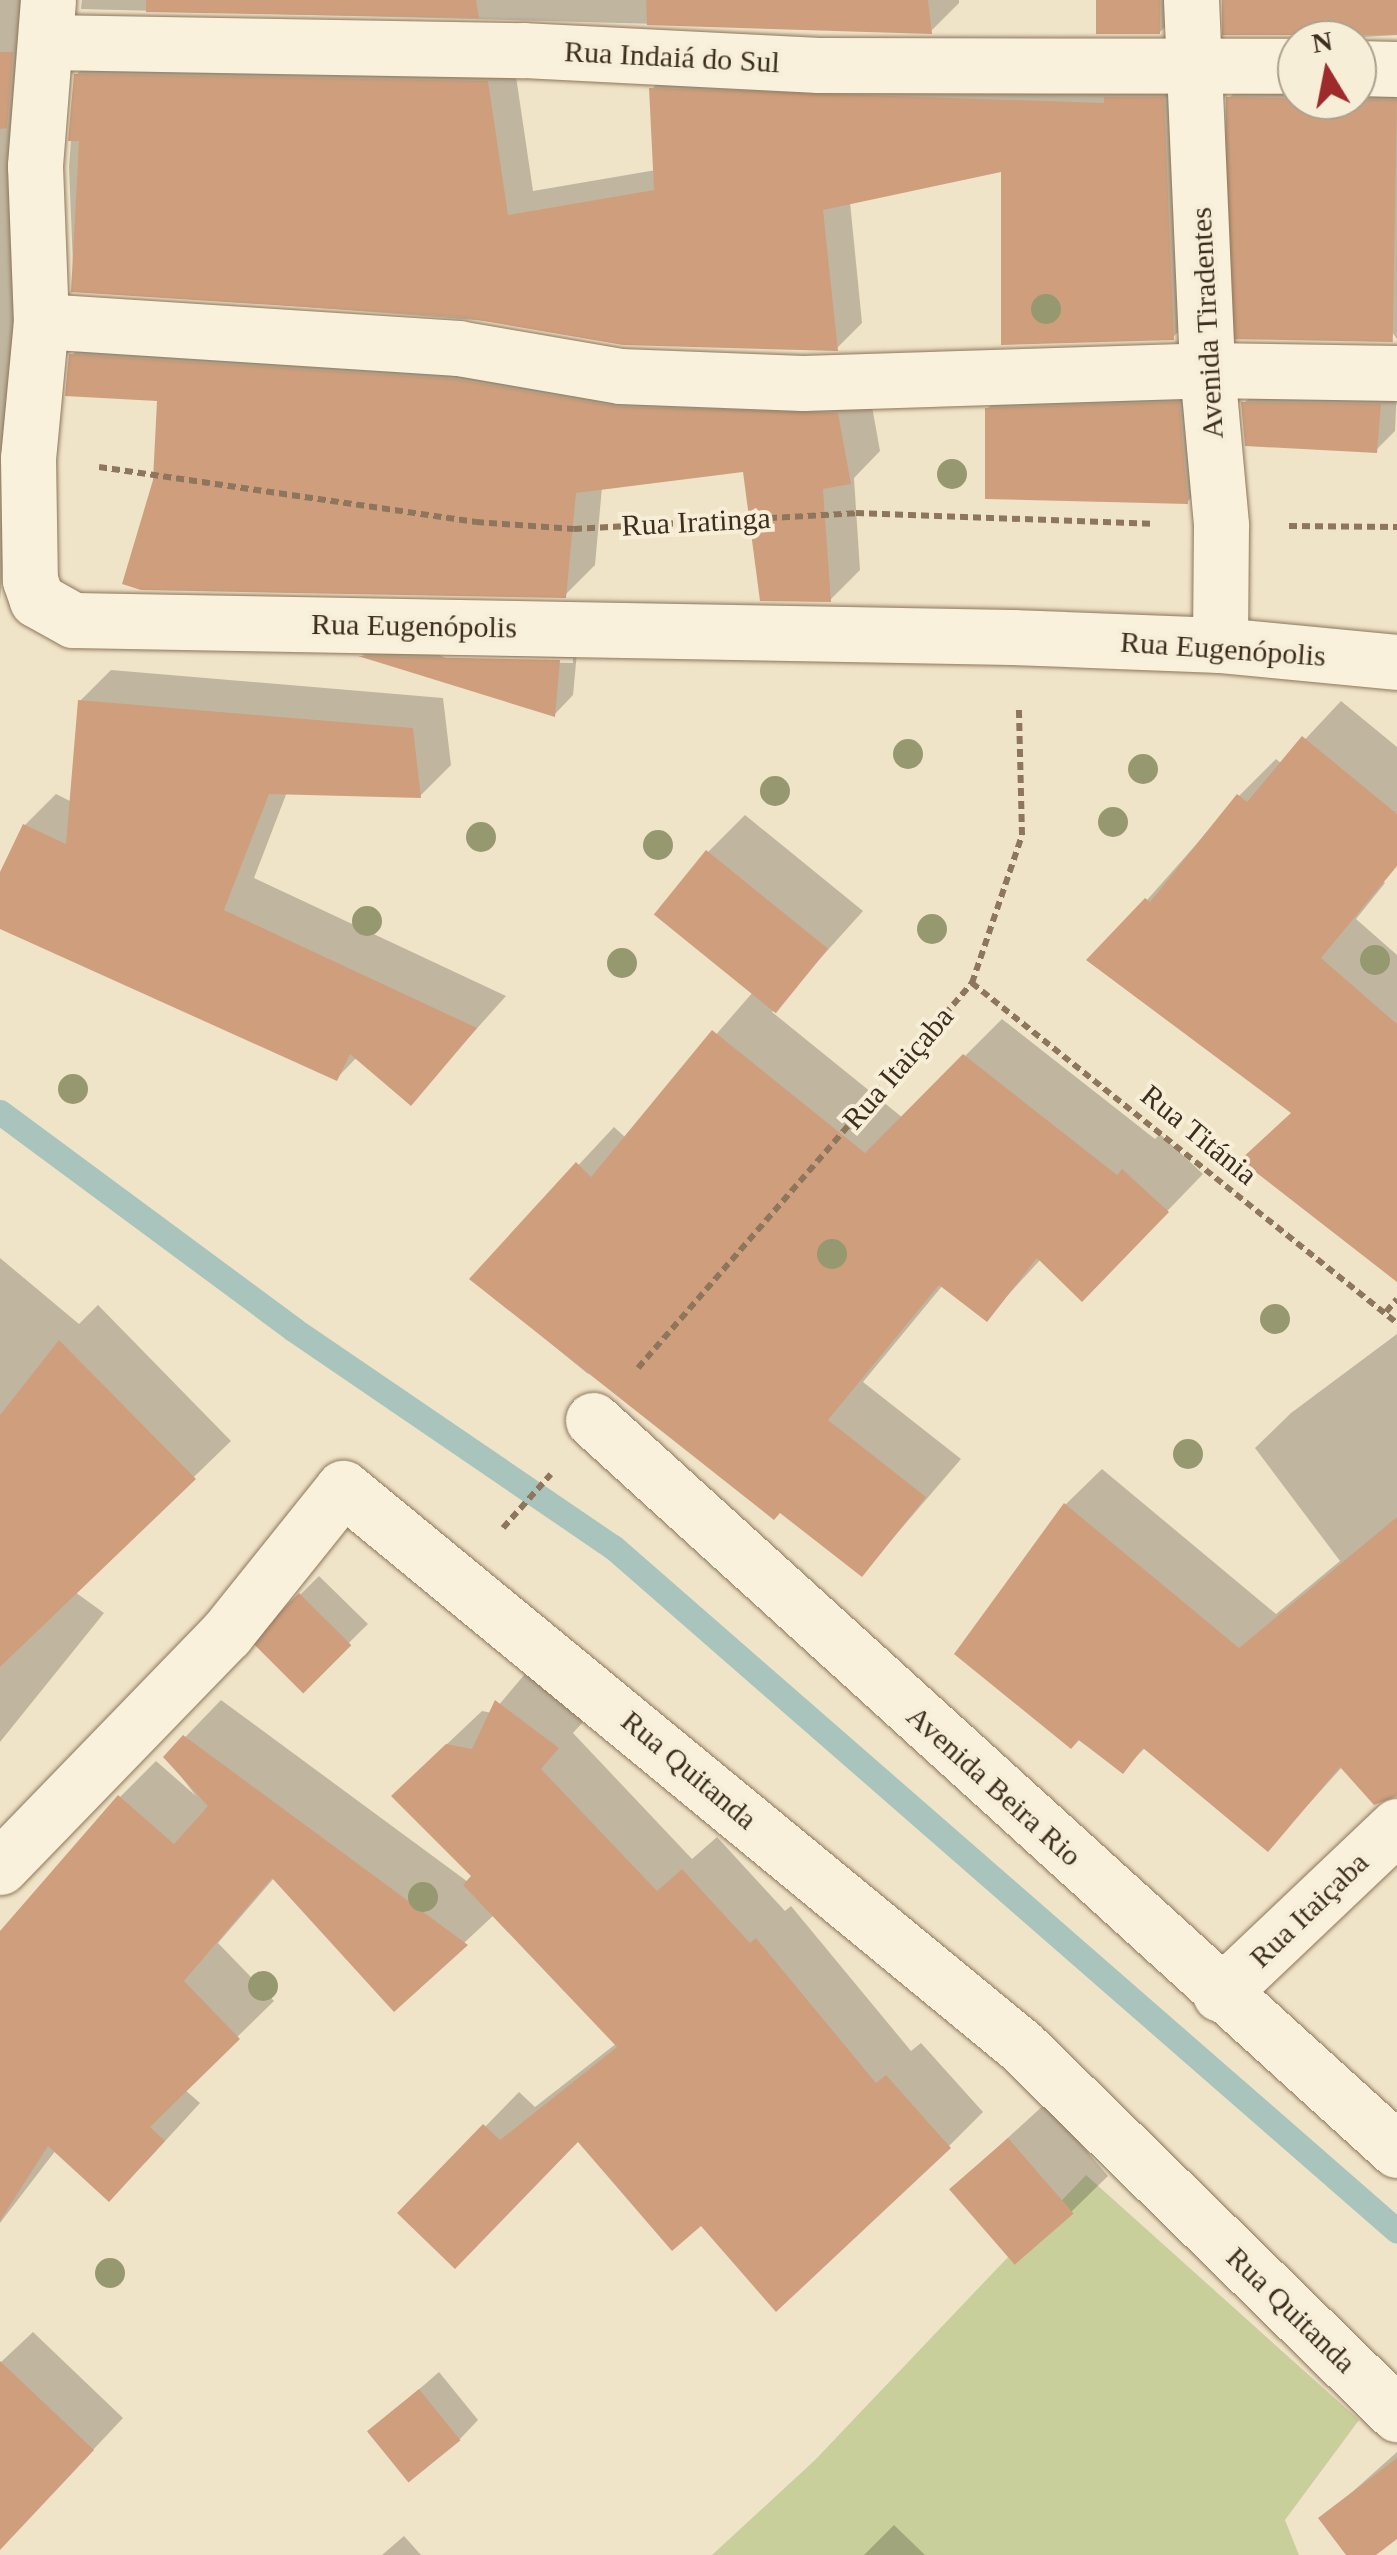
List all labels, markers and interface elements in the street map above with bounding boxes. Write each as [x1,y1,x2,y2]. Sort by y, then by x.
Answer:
north arrow [1277,20,1377,120]
text: N [1309,25,1335,59]
street label: Rua Indaiá do Sul [563,33,781,81]
street label: Avenida Tiradentes [1183,206,1231,440]
street label: Rua Iratinga [621,500,771,544]
street label: Rua Eugenópolis [311,606,517,646]
street label: Rua Eugenópolis [1119,624,1327,674]
street label: Rua Itaiçaba [835,999,961,1137]
street label: Rua Titánia [1133,1077,1265,1193]
street label: Avenida Beira Rio [899,1698,1089,1874]
street label: Rua Quitanda [614,1703,764,1837]
street label: Rua Itaiçaba [1242,1845,1376,1975]
street label: Rua Quitanda [1219,2239,1363,2381]

